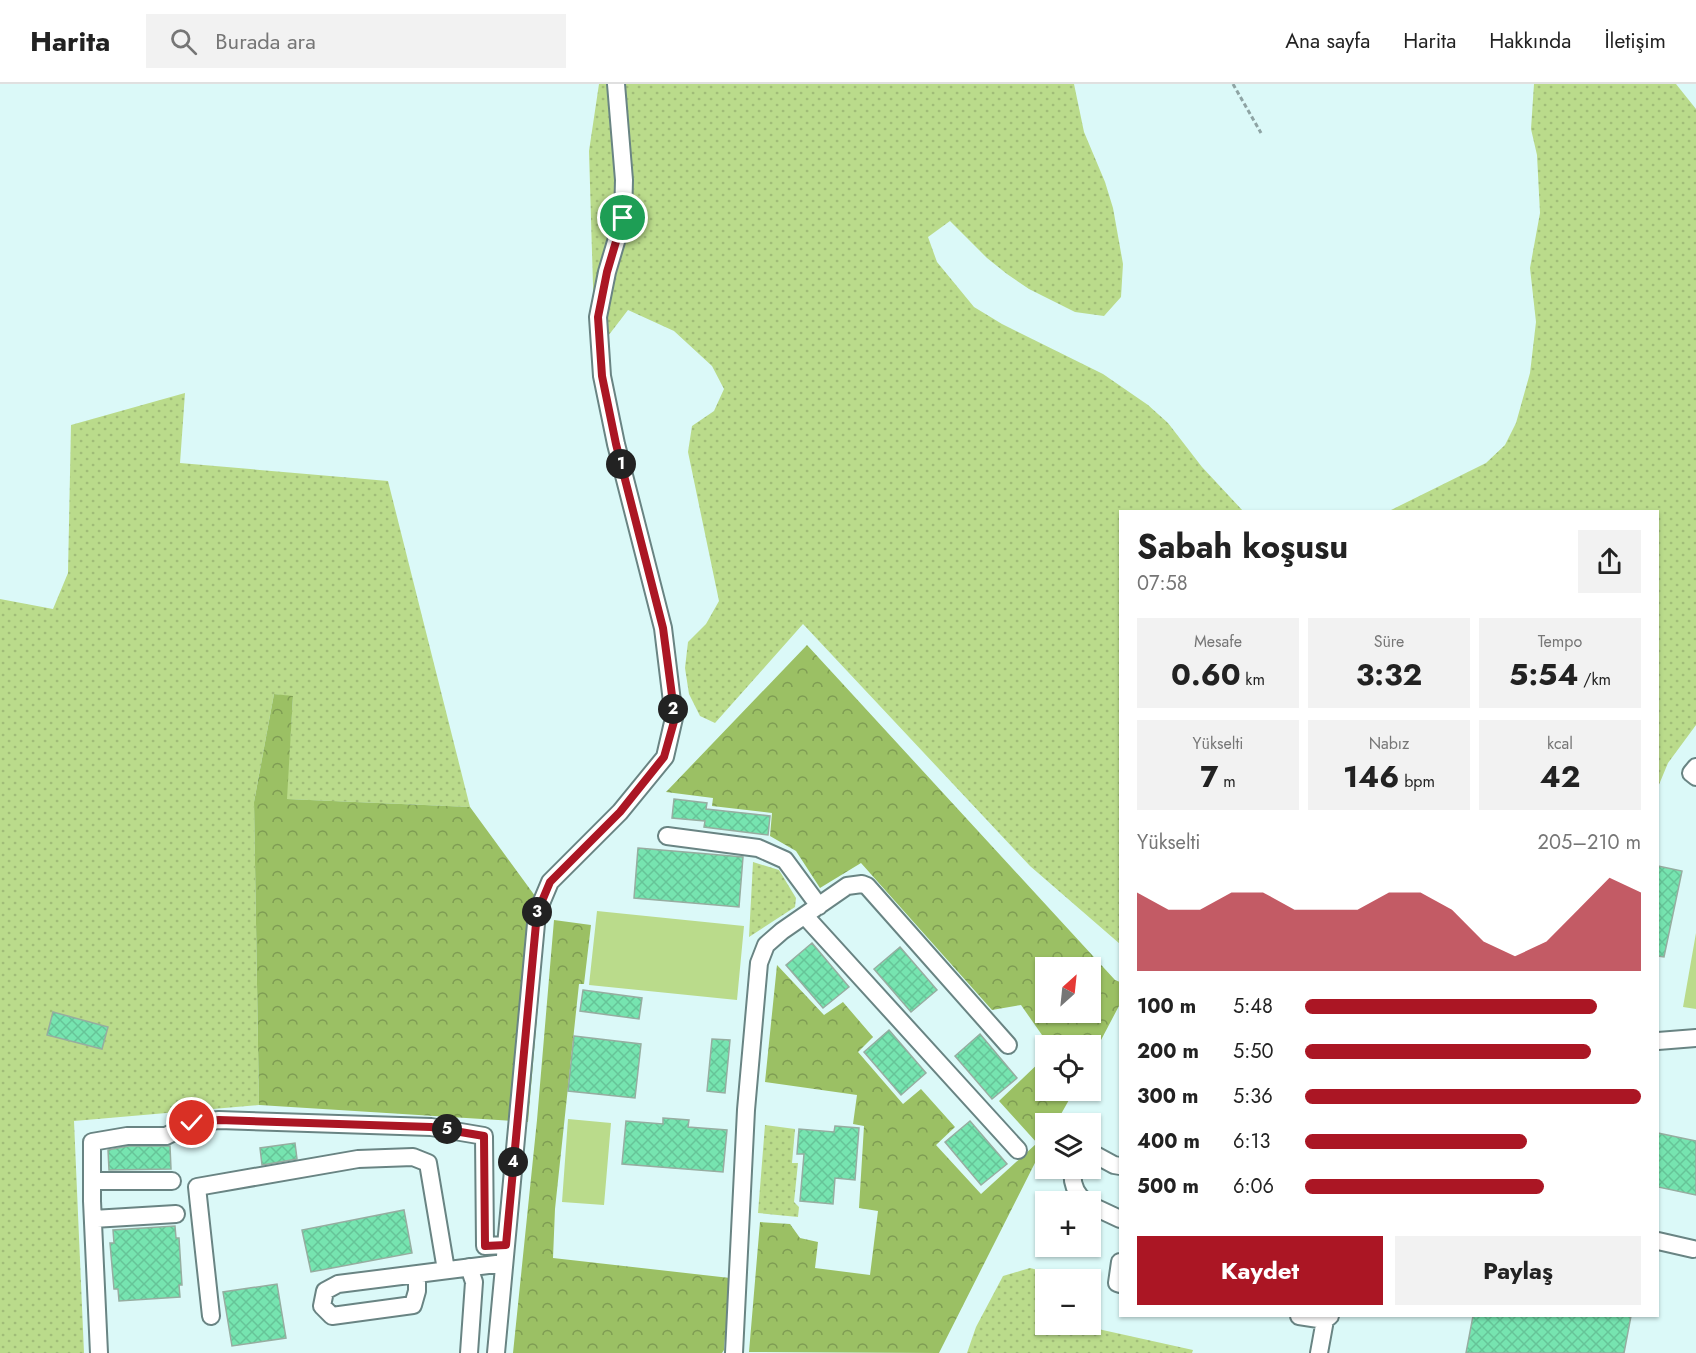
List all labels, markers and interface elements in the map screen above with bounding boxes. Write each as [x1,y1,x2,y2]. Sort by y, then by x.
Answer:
search box [146,14,566,68]
text: Harita [30,21,110,62]
icon: search [167,25,200,58]
text: Burada ara [215,25,316,57]
text: Ana sayfa [1285,26,1370,56]
text: Harita [1403,26,1456,56]
text: Hakkında [1489,26,1571,56]
text: İletişim [1604,26,1666,56]
pin [597,192,648,243]
icon: arrive [606,201,639,234]
pin: 1 [606,449,636,479]
text: 1 [617,452,625,475]
text: Sabah koşusu [1137,523,1348,570]
button: share [1578,530,1641,593]
text: 07:58 [1137,569,1188,598]
text: Mesafe [1194,630,1242,653]
text: Süre [1374,630,1404,653]
text: Tempo [1538,630,1582,653]
text: 0.60 [1171,653,1241,696]
text: 3:32 [1356,653,1422,696]
text: 5:54 [1509,653,1578,696]
text: km [1241,668,1265,691]
text: /km [1578,668,1611,691]
pin: 2 [658,694,688,724]
text: 2 [668,697,678,720]
text: Yükselti [1193,732,1243,755]
text: Nabız [1369,732,1409,755]
text: kcal [1547,732,1573,755]
text: 7 [1200,755,1218,798]
text: 146 [1343,755,1399,798]
text: 42 [1540,755,1580,798]
text: m [1218,770,1236,793]
text: bpm [1399,770,1435,793]
text: Yükselti [1137,828,1200,857]
text: 205–210 m [1538,828,1641,857]
pin: 3 [522,897,552,927]
text: 3 [532,900,542,923]
north arrow [1035,957,1101,1023]
map controls [1035,957,1101,1335]
text: 100 m [1137,992,1196,1021]
text: 5:48 [1233,992,1273,1021]
button: locate [1035,1035,1101,1101]
text: 200 m [1137,1037,1199,1066]
text: 5:50 [1233,1037,1274,1066]
text: 300 m [1137,1082,1198,1111]
text: 5:36 [1233,1082,1273,1111]
pin [166,1097,217,1148]
icon: check [175,1106,208,1139]
button: layers [1035,1113,1101,1179]
pin: 5 [432,1114,462,1144]
text: 5 [442,1117,452,1140]
text: 400 m [1137,1127,1200,1156]
text: 6:13 [1233,1127,1270,1156]
pin: 4 [498,1147,528,1177]
text: 4 [507,1150,519,1173]
text: 500 m [1137,1172,1199,1201]
text: 6:06 [1233,1172,1274,1201]
button: + [1035,1191,1101,1257]
button: Kaydet [1137,1236,1383,1305]
button: Paylaş [1395,1236,1641,1305]
button: − [1035,1269,1101,1335]

